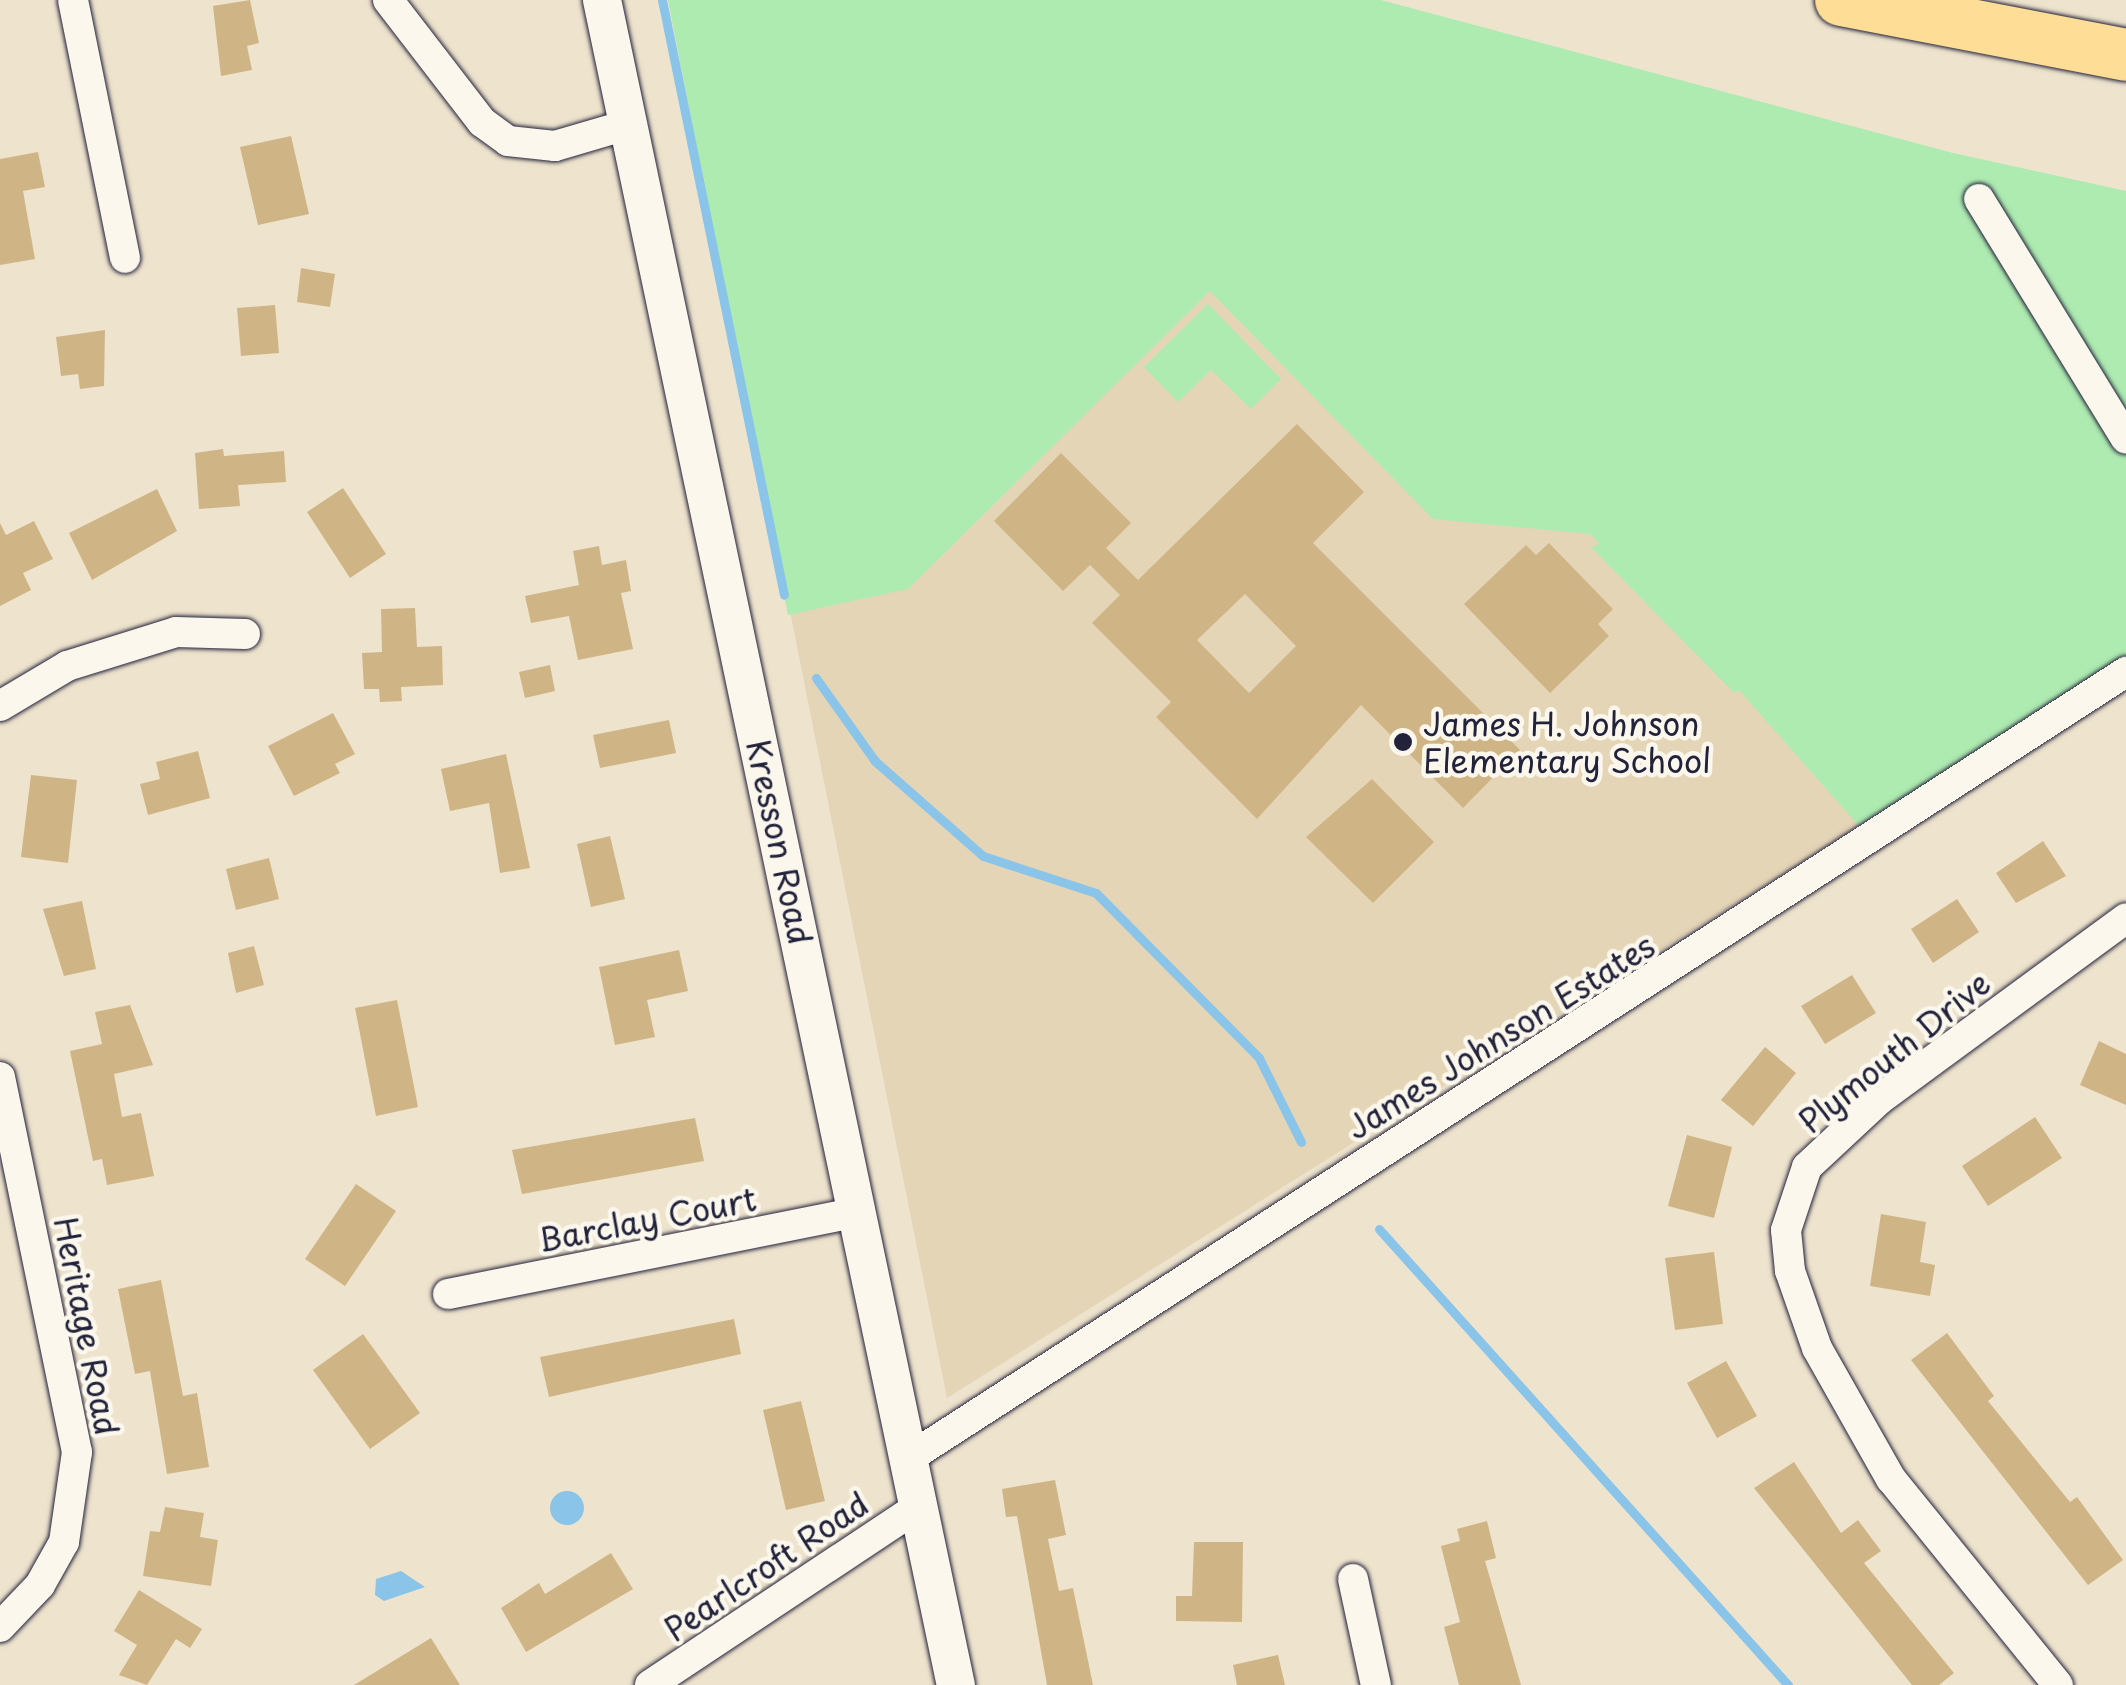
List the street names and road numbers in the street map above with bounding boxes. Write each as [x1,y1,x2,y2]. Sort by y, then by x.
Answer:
street label: Kresson Road [740,737,820,947]
street label: James Johnson Estates [1339,925,1661,1147]
street label: Plymouth Drive [1790,963,1998,1141]
street label: Barclay Court [536,1179,758,1259]
street label: Heritage Road [47,1214,127,1438]
street label: Pearlcroft Road [656,1483,876,1649]

